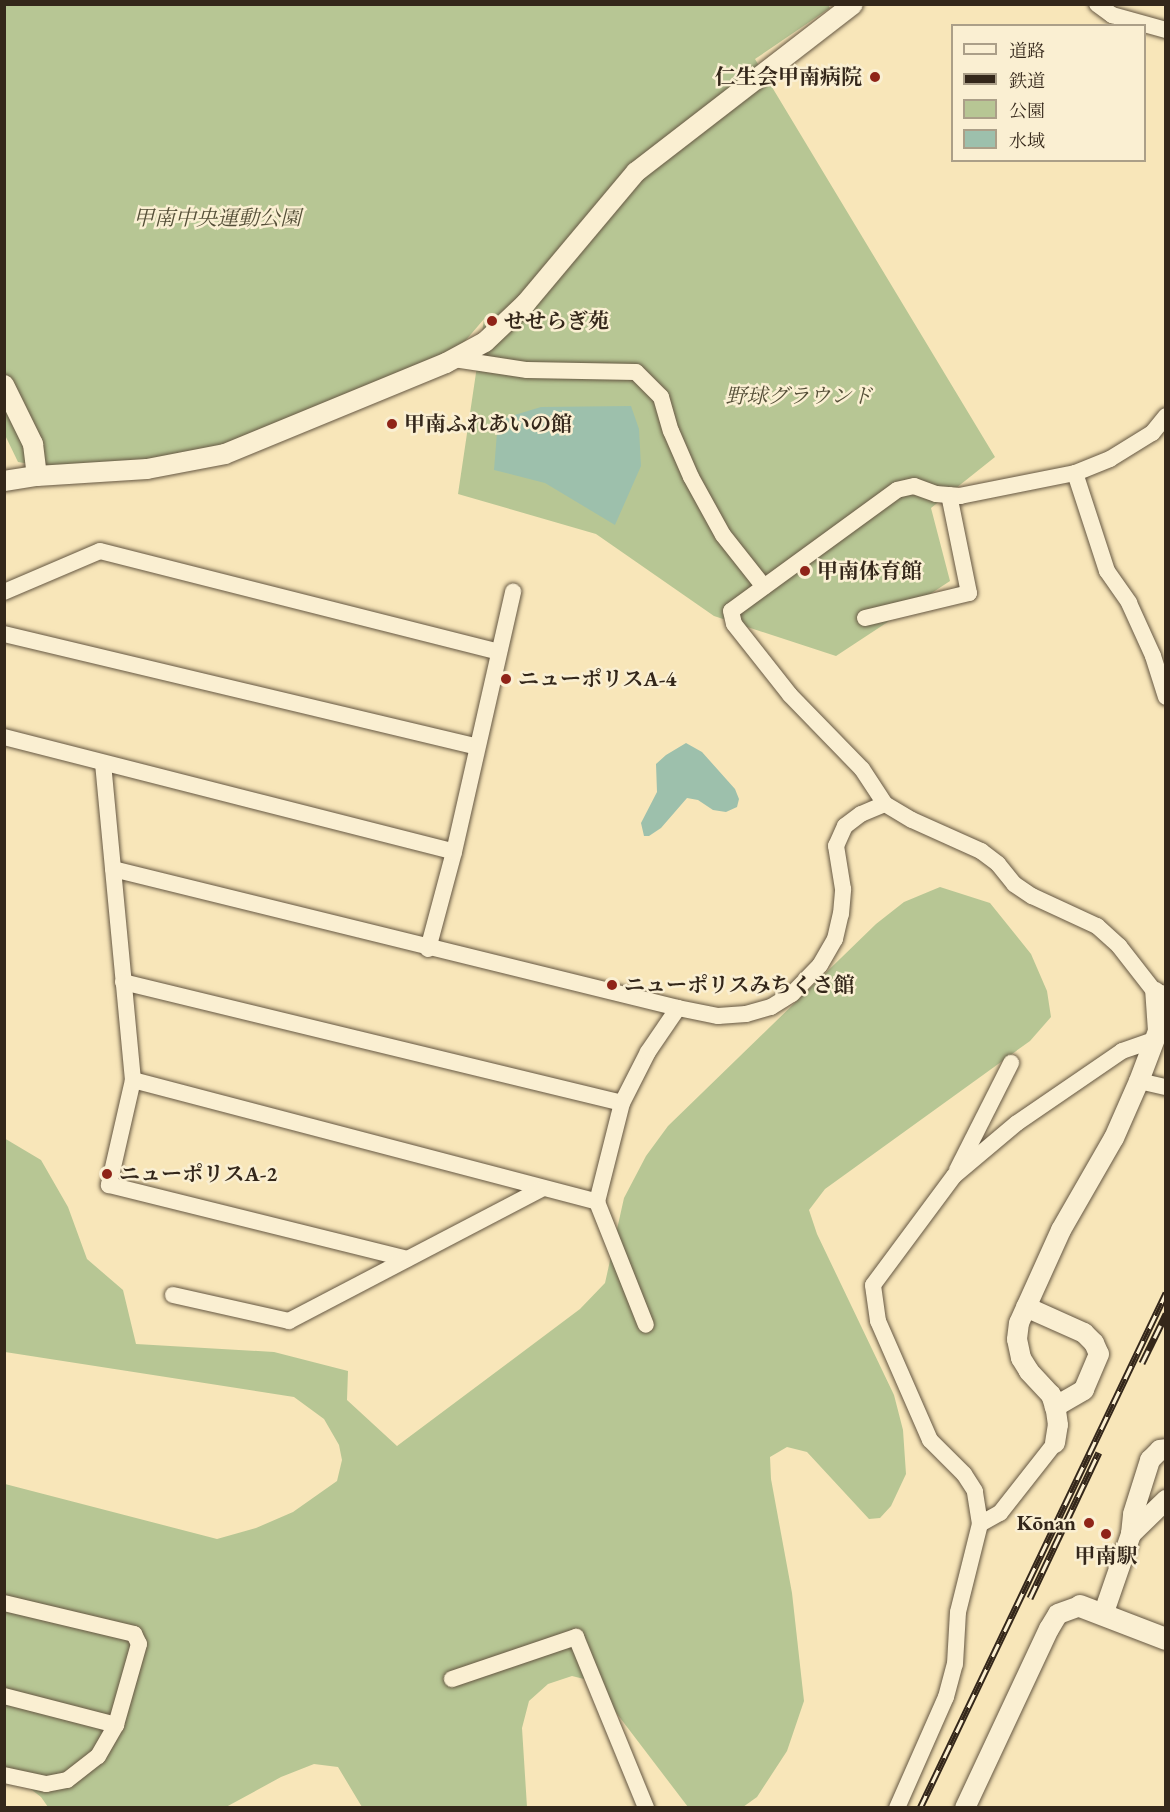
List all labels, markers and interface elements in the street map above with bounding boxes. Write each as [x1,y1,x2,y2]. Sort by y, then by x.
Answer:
legend [951,24,1146,162]
text: 道路 [1009,39,1045,62]
place label: 仁生会甲南病院 [715,64,862,90]
marker: 仁生会甲南病院 [866,68,884,86]
text: 鉄道 [1009,69,1045,92]
text: 公園 [1009,99,1045,122]
text: 水域 [1009,129,1045,152]
park label: 甲南中央運動公園 [133,205,301,231]
place label: せせらぎ苑 [504,308,609,334]
marker: せせらぎ苑 [485,314,499,328]
park label: 野球グラウンド [726,383,872,409]
place label: 甲南ふれあいの館 [404,411,572,437]
marker: 甲南ふれあいの館 [385,417,399,431]
place label: 甲南体育館 [817,558,922,584]
marker: 甲南体育館 [798,564,812,578]
place label: ニューポリスA-4 [518,666,677,692]
marker: ニューポリスA-4 [499,672,513,686]
place label: ニューポリスみちくさ館 [624,972,855,998]
marker: ニューポリスみちくさ館 [605,978,619,992]
place label: ニューポリスA-2 [119,1161,278,1187]
marker: ニューポリスA-2 [100,1167,114,1181]
place label: Kōnan [1017,1510,1076,1536]
marker: Kōnan [1080,1514,1098,1532]
marker: 甲南駅 [1099,1527,1113,1541]
place label: 甲南駅 [1075,1543,1137,1569]

